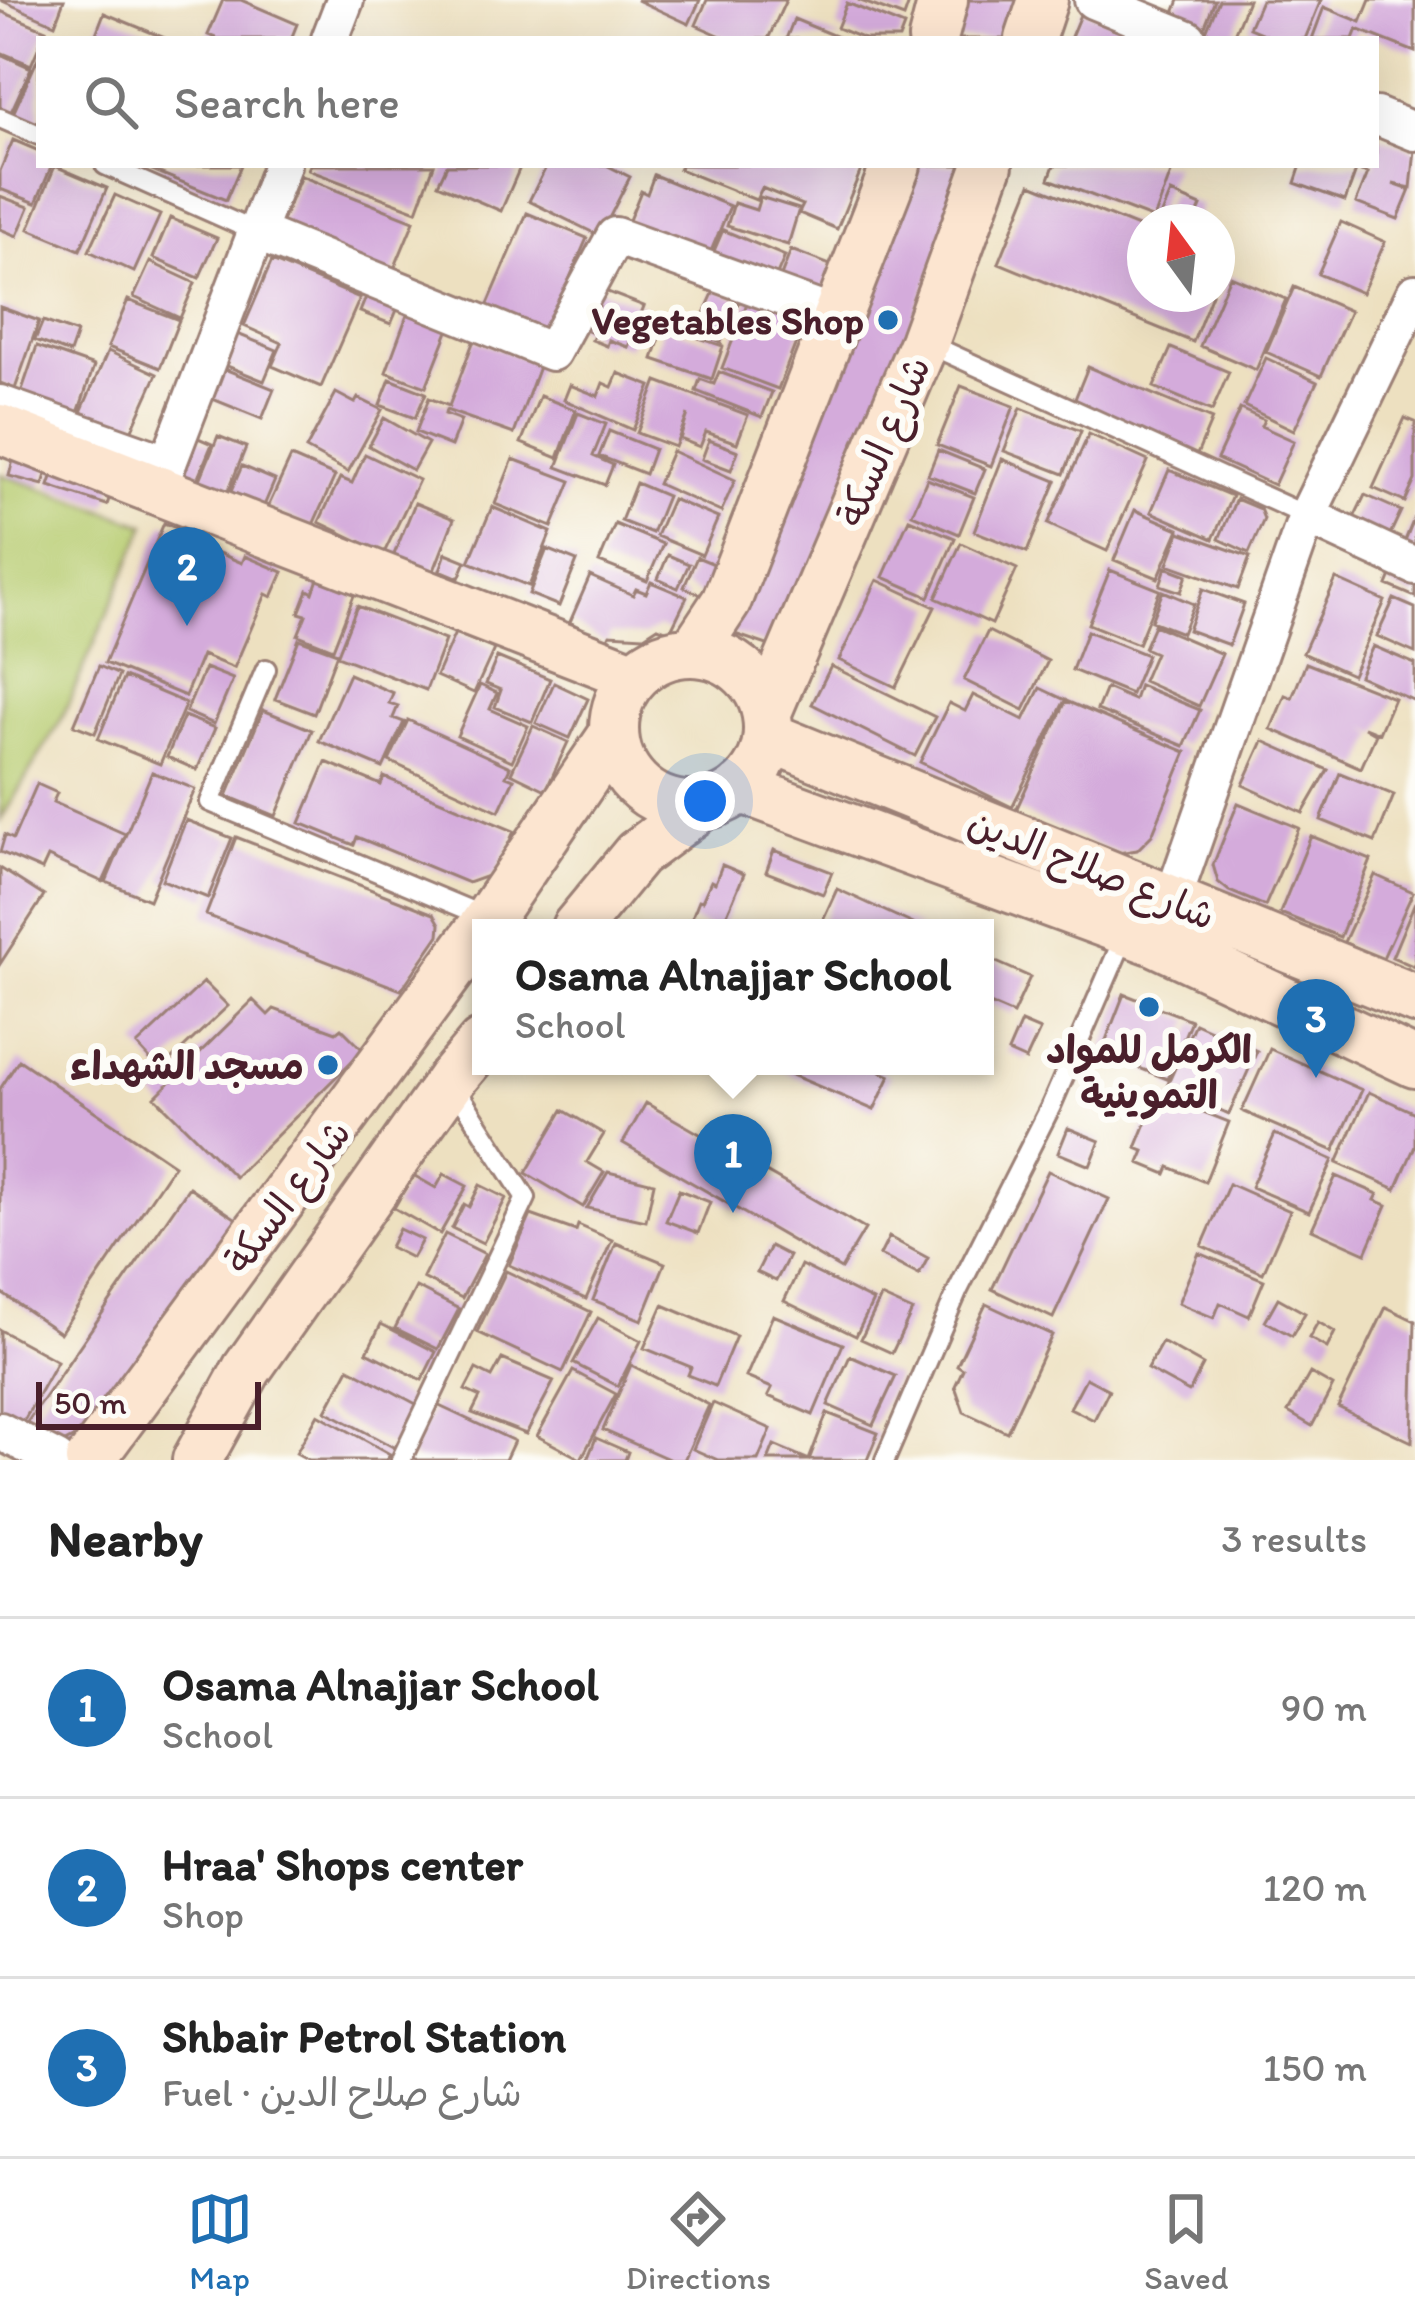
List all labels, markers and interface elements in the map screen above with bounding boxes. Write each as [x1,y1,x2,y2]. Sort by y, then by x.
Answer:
search box [36,36,1379,168]
icon: search [78,69,144,135]
text: Search here [174,75,400,129]
north arrow [1127,204,1235,312]
place label: Vegetables Shop [591,297,864,344]
marker: Vegetables Shop [875,307,901,333]
street label: شارع السكة [827,349,944,535]
pin: 2 [148,527,226,626]
your location [675,771,735,831]
street label: شارع صلاح الدين [960,798,1222,943]
popup [472,919,994,1075]
text: Osama Alnajjar School [515,947,951,1001]
pin: 3 [1277,979,1355,1078]
marker: الكرمل للمواد التموينية [1136,994,1162,1020]
text: School [515,1001,626,1048]
place label: الكرمل للمواد التموينية [1046,1026,1252,1120]
place label: مسجد الشهداء [70,1042,304,1089]
marker: مسجد الشهداء [315,1052,341,1078]
street label: شارع السكة [214,1110,364,1285]
pin: 1 [694,1114,772,1213]
scale bar [36,1376,261,1429]
text: 50 m [54,1383,127,1422]
text: Nearby [48,1508,203,1569]
text: 3 results [1221,1515,1367,1562]
text: Osama Alnajjar School [162,1657,599,1711]
text: 1 [78,1684,96,1731]
text: 90 m [1281,1684,1367,1731]
text: School [162,1711,273,1758]
text: Hraa' Shops center [162,1837,523,1891]
text: 2 [77,1864,97,1911]
text: 120 m [1263,1864,1367,1911]
text: Shop [162,1891,244,1938]
text: Shbair Petrol Station [162,2009,566,2063]
text: 3 [76,2044,98,2091]
text: 150 m [1263,2044,1367,2091]
text: Fuel · شارع صلاح الدين [162,2069,522,2116]
tab: Map [187,2186,253,2297]
tab: Directions [626,2186,771,2297]
tab: Saved [1144,2186,1228,2297]

